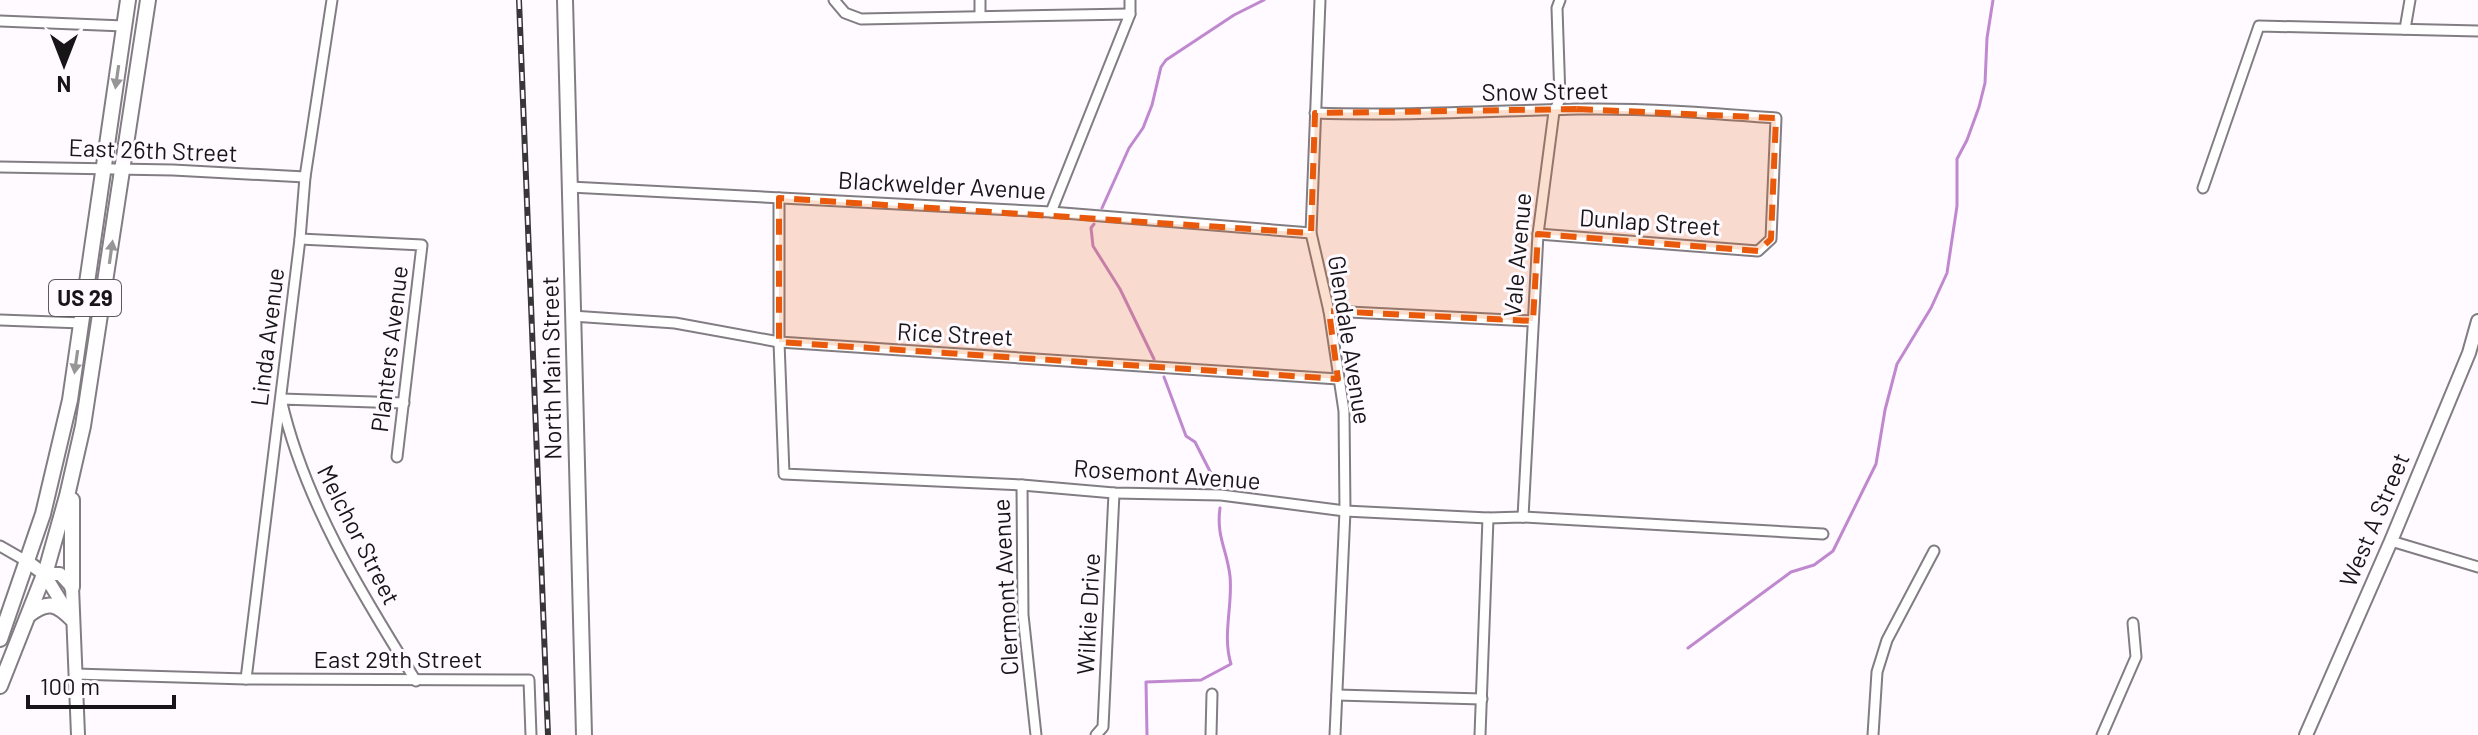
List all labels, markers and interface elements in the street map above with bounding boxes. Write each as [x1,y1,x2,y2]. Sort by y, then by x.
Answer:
north arrow [24,24,104,104]
one-way arrow [110,65,123,90]
text: N [57,72,71,98]
street label: Snow Street [1481,75,1609,106]
street label: East 26th Street [68,132,238,167]
street label: Blackwelder Avenue [837,165,1047,204]
street label: Vale Avenue [1497,192,1536,318]
street label: Dunlap Street [1578,202,1722,241]
one-way arrow [105,239,118,264]
street label: Glendale Avenue [1323,253,1378,426]
street label: Planters Avenue [364,264,413,434]
street label: Linda Avenue [244,266,289,408]
street label: North Main Street [534,276,567,460]
road number: US 29 [49,280,121,316]
street label: Rice Street [896,316,1014,351]
one-way arrow [69,350,82,375]
street label: West A Street [2332,448,2415,591]
street label: Rosemont Avenue [1073,452,1262,495]
street label: Melchor Street [312,460,407,609]
street label: Clermont Avenue [985,498,1024,676]
street label: Wilkie Drive [1070,552,1105,676]
street label: East 29th Street [313,644,483,673]
scale bar [28,659,174,709]
text: 100 m [40,671,100,700]

